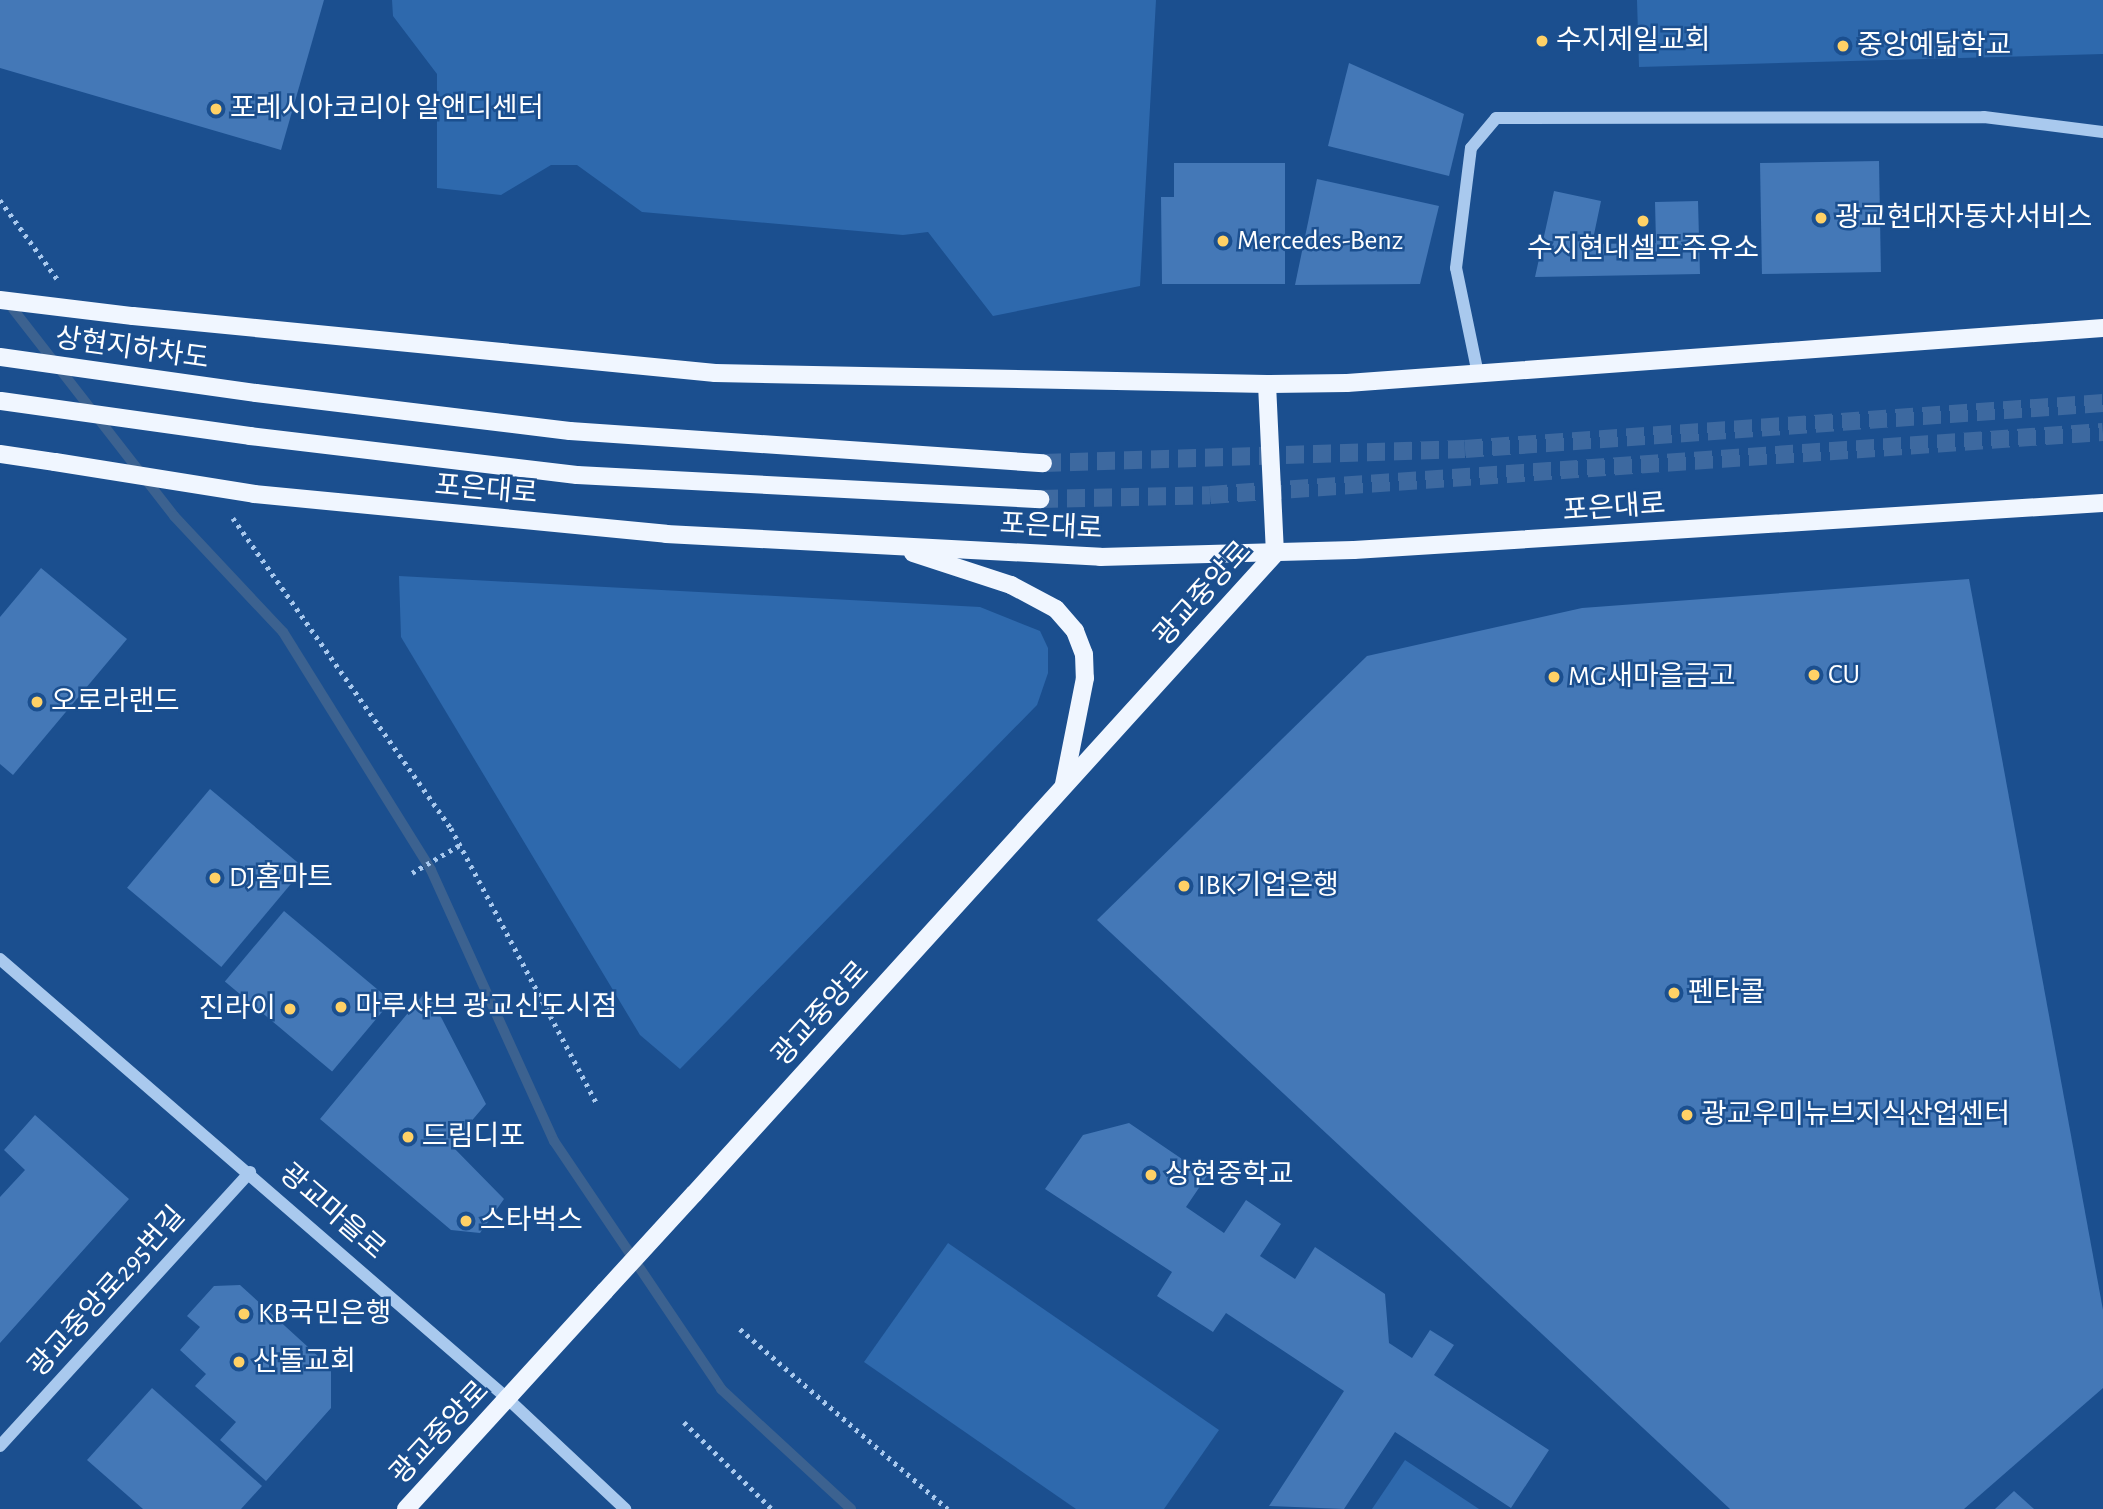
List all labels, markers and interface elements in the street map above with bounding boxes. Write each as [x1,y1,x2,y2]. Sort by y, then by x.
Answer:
place label: 수지제일교회 [1556,24,1711,58]
place label: 중앙예닮학교 [1857,29,2012,63]
marker: 수지제일교회 [1534,33,1550,49]
marker: 중앙예닮학교 [1835,38,1851,54]
place label: 포레시아코리아 알앤디센터 [230,92,544,126]
marker: 포레시아코리아 알앤디센터 [208,101,224,117]
place label: 광교현대자동차서비스 [1835,201,2093,235]
marker: 광교현대자동차서비스 [1813,210,1829,226]
marker: 수지현대셀프주유소 [1635,213,1651,229]
place label: Mercedes-Benz [1237,224,1403,258]
place label: 수지현대셀프주유소 [1527,232,1759,266]
marker: Mercedes-Benz [1215,233,1231,249]
street label: 상현지하차도 [53,322,211,376]
street label: 포은대로 [433,469,539,511]
street label: 포은대로 [1561,488,1667,528]
street label: 포은대로 [999,508,1103,546]
street label: 광교중앙로 [1147,535,1259,653]
place label: CU [1828,658,1860,692]
place label: MG새마을금고 [1568,660,1736,694]
marker: CU [1806,667,1822,683]
marker: MG새마을금고 [1546,669,1562,685]
place label: 오로라랜드 [51,685,180,719]
marker: 오로라랜드 [29,694,45,710]
place label: DJ홈마트 [229,861,333,895]
place label: IBK기업은행 [1198,869,1339,903]
marker: DJ홈마트 [207,870,223,886]
marker: IBK기업은행 [1176,878,1192,894]
street label: 광교중앙로 [765,955,877,1073]
place label: 펜타콜 [1688,976,1765,1010]
marker: 펜타콜 [1666,985,1682,1001]
place label: 마루샤브 광교신도시점 [355,990,617,1024]
place label: 진라이 [199,992,276,1026]
marker: 마루샤브 광교신도시점 [333,999,349,1015]
marker: 진라이 [282,1001,298,1017]
place label: 광교우미뉴브지식산업센터 [1701,1098,2010,1132]
marker: 광교우미뉴브지식산업센터 [1679,1107,1695,1123]
place label: 드림디포 [422,1120,525,1154]
marker: 드림디포 [400,1129,416,1145]
street label: 광교마을로 [272,1157,392,1267]
place label: 상현중학교 [1165,1158,1294,1192]
marker: 상현중학교 [1143,1167,1159,1183]
street label: 광교중앙로295번길 [22,1200,192,1384]
place label: 스타벅스 [480,1204,583,1238]
marker: 스타벅스 [458,1213,474,1229]
place label: KB국민은행 [258,1297,391,1331]
marker: KB국민은행 [236,1306,252,1322]
place label: 산돌교회 [253,1345,356,1379]
marker: 산돌교회 [231,1354,247,1370]
street label: 광교중앙로 [384,1374,496,1492]

